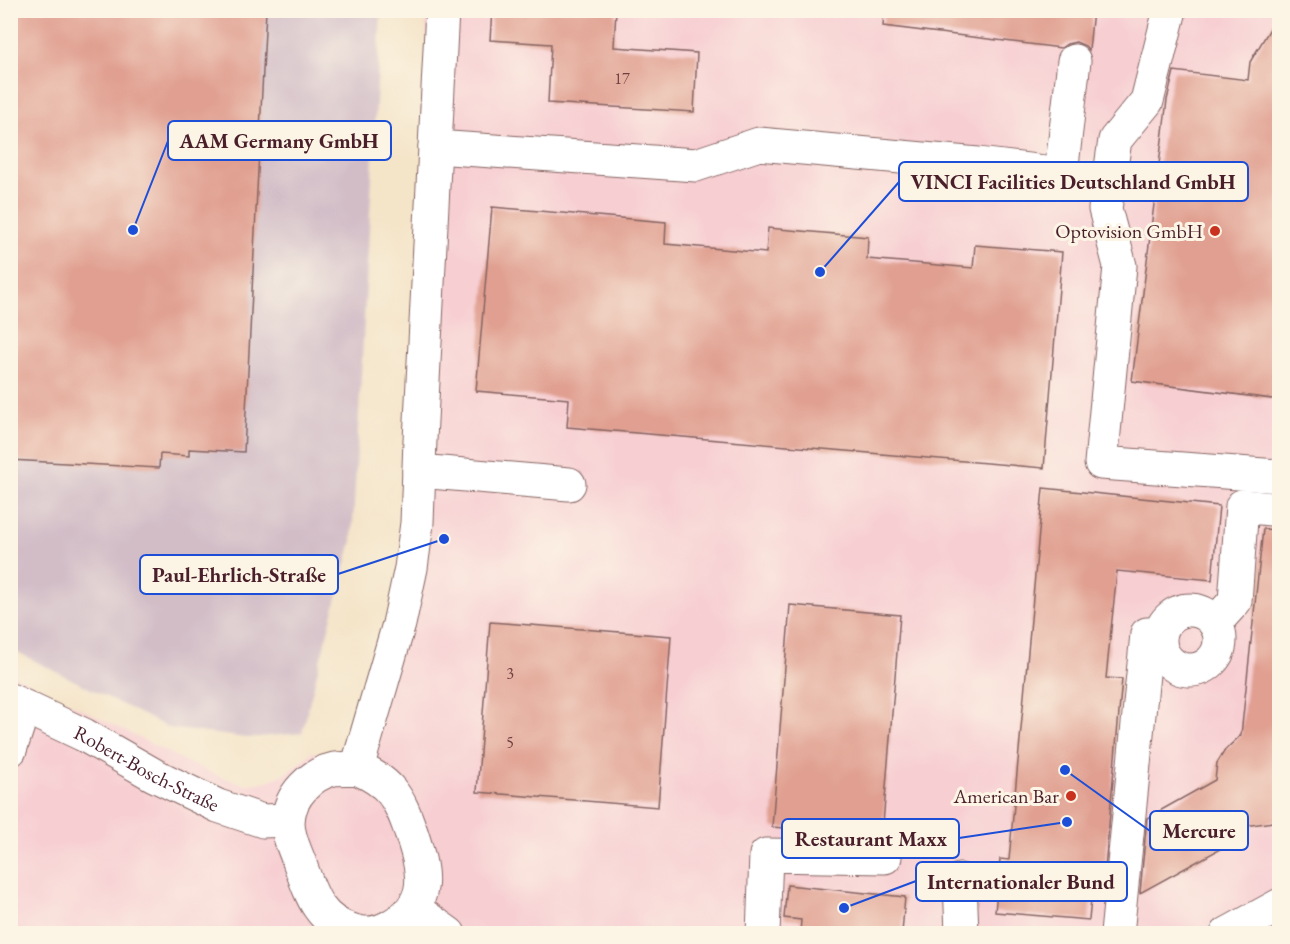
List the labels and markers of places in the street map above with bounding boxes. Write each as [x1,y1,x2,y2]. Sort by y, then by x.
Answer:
callout: AAM Germany GmbH [168,121,391,160]
callout: VINCI Facilities Deutschland GmbH [899,162,1248,201]
place label: Optovision GmbH [1055,218,1203,244]
marker: Optovision GmbH [1208,224,1222,238]
callout: Paul-Ehrlich-Straße [140,555,338,594]
place label: American Bar [952,783,1059,809]
marker: American Bar [1064,789,1078,803]
callout: Mercure [1150,811,1248,850]
callout: Restaurant Maxx [782,819,959,858]
callout: Internationaler Bund [916,862,1127,901]

